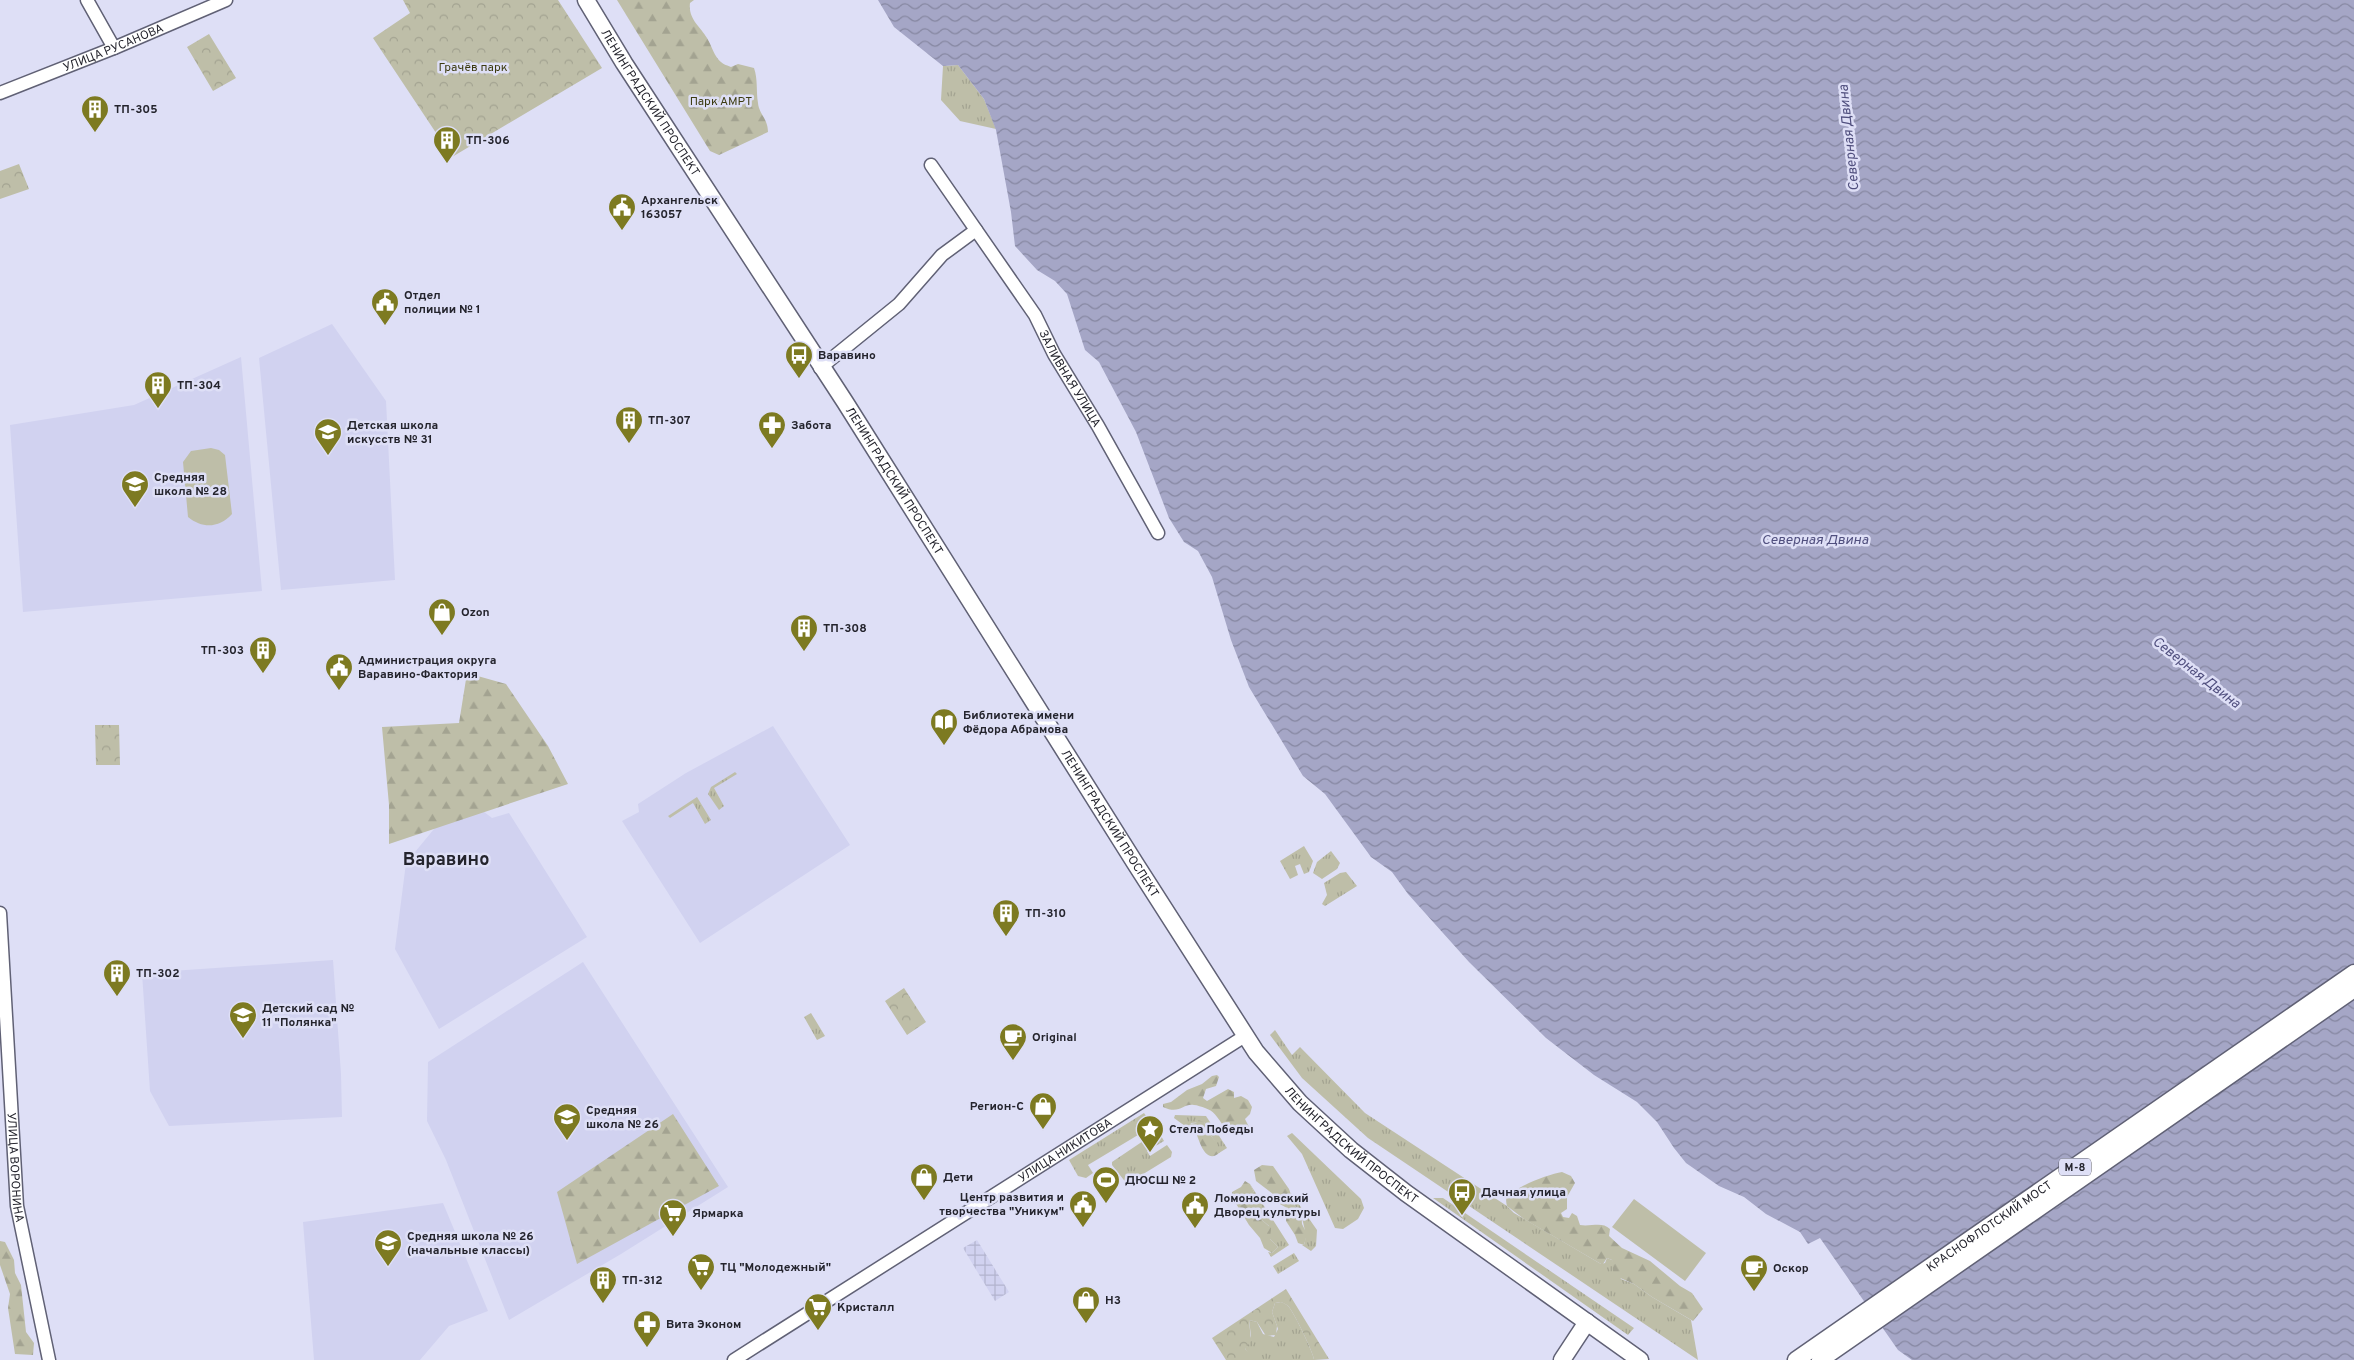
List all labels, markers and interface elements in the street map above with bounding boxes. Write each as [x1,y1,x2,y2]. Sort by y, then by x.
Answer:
street label: УЛИЦА РУСАНОВА [61,21,166,76]
street label: ЛЕНИНГРАДСКИЙ ПРОСПЕКТ [596,26,703,180]
park label: Грачёв парк [438,60,508,76]
water label: Северная Двина [1835,83,1864,192]
building icon: ТП-305 [80,94,110,133]
park label: Парк АМРТ [690,94,752,110]
place label: ТП-305 [114,102,157,118]
building icon: ТП-306 [432,125,462,164]
place label: ТП-306 [466,133,510,149]
public building icon: Архангельск 163057 [607,192,637,231]
place label: Архангельск 163057 [641,193,718,223]
public building icon: Отдел полиции № 1 [370,287,400,326]
place label: Отдел полиции № 1 [404,288,481,318]
street label: ЗАЛИВНАЯ УЛИЦА [1034,327,1104,431]
bus stop icon: Варавино [784,340,814,379]
place label: Варавино [818,348,876,364]
building icon: ТП-304 [143,370,173,409]
place label: ТП-304 [177,378,221,394]
street label: ЛЕНИНГРАДСКИЙ ПРОСПЕКТ [841,404,946,558]
building icon: ТП-307 [614,405,644,444]
pharmacy icon: Забота [757,410,787,449]
place label: ТП-307 [648,413,690,429]
school or university icon: Детская школа искусств № 31 [313,417,343,456]
place label: Детская школа искусств № 31 [347,418,438,448]
place label: Забота [791,418,831,434]
school or university icon: Средняя школа № 28 [120,469,150,508]
place label: Средняя школа № 28 [154,470,227,500]
water label: Северная Двина [1762,532,1869,549]
shop icon: Ozon [427,597,457,636]
place label: Ozon [461,605,490,621]
building icon: ТП-308 [789,613,819,652]
place label: ТП-308 [823,621,867,637]
water label: Северная Двина [2149,634,2244,713]
building icon: ТП-303 [248,635,278,674]
place label: ТП-303 [201,643,244,659]
public building icon: Администрация округа Варавино-Фактория [324,652,354,691]
place label: Администрация округа Варавино-Фактория [358,653,497,683]
library icon: Библиотека имени Фёдора Абрамова [929,707,959,746]
place label: Библиотека имени Фёдора Абрамова [963,708,1074,738]
street label: ЛЕНИНГРАДСКИЙ ПРОСПЕКТ [1057,747,1162,901]
district label: Варавино [403,849,489,872]
building icon: ТП-310 [991,898,1021,937]
place label: ТП-310 [1025,906,1066,922]
building icon: ТП-302 [102,958,132,997]
place label: ТП-302 [136,966,180,982]
school or university icon: Детский сад № 11 "Полянка" [228,1000,258,1039]
place label: Детский сад № 11 "Полянка" [262,1001,354,1031]
cafe icon: Original [998,1022,1028,1061]
place label: Original [1032,1030,1077,1046]
street label: ЛЕНИНГРАДСКИЙ ПРОСПЕКТ [1280,1084,1421,1208]
shop icon: Регион-С [1028,1091,1058,1130]
place label: Регион-С [970,1099,1024,1115]
school or university icon: Средняя школа № 26 [552,1102,582,1141]
place label: Средняя школа № 26 [586,1103,659,1133]
street label: УЛИЦА ВОРОНИНА [3,1112,27,1224]
place icon: Стела Победы [1135,1114,1165,1153]
street label: УЛИЦА НИКИТОВА [1016,1115,1116,1187]
place label: Стела Победы [1169,1122,1254,1138]
road number: М-8 [2059,1158,2091,1176]
shop icon: Дети [909,1162,939,1201]
sports icon: ДЮСШ № 2 [1091,1165,1121,1204]
place label: Дети [943,1170,973,1186]
place label: ДЮСШ № 2 [1125,1173,1196,1189]
bus stop icon: Дачная улица [1447,1177,1477,1216]
street label: КРАСНОФЛОТСКИЙ МОСТ [1924,1178,2056,1276]
place label: Дачная улица [1481,1185,1566,1201]
public building icon: Центр развития и творчества "Уникум" [1068,1189,1098,1228]
place label: Центр развития и творчества "Уникум" [939,1190,1064,1220]
public building icon: Ломоносовский Дворец культуры [1180,1190,1210,1229]
place label: Ломоносовский Дворец культуры [1214,1191,1321,1221]
supermarket icon: Ярмарка [658,1198,688,1237]
place label: Ярмарка [692,1206,744,1222]
school or university icon: Средняя школа № 26 (начальные классы) [373,1228,403,1267]
place label: Средняя школа № 26 (начальные классы) [407,1229,534,1259]
supermarket icon: ТЦ "Молодежный" [686,1252,716,1291]
cafe icon: Оскор [1739,1253,1769,1292]
place label: ТЦ "Молодежный" [720,1260,831,1276]
place label: Оскор [1773,1261,1809,1277]
building icon: ТП-312 [588,1265,618,1304]
place label: ТП-312 [622,1273,663,1289]
shop icon: Н3 [1071,1285,1101,1324]
supermarket icon: Кристалл [803,1292,833,1331]
place label: Н3 [1105,1293,1121,1309]
place label: Кристалл [837,1300,894,1316]
pharmacy icon: Вита Эконом [632,1309,662,1348]
place label: Вита Эконом [666,1317,741,1333]

